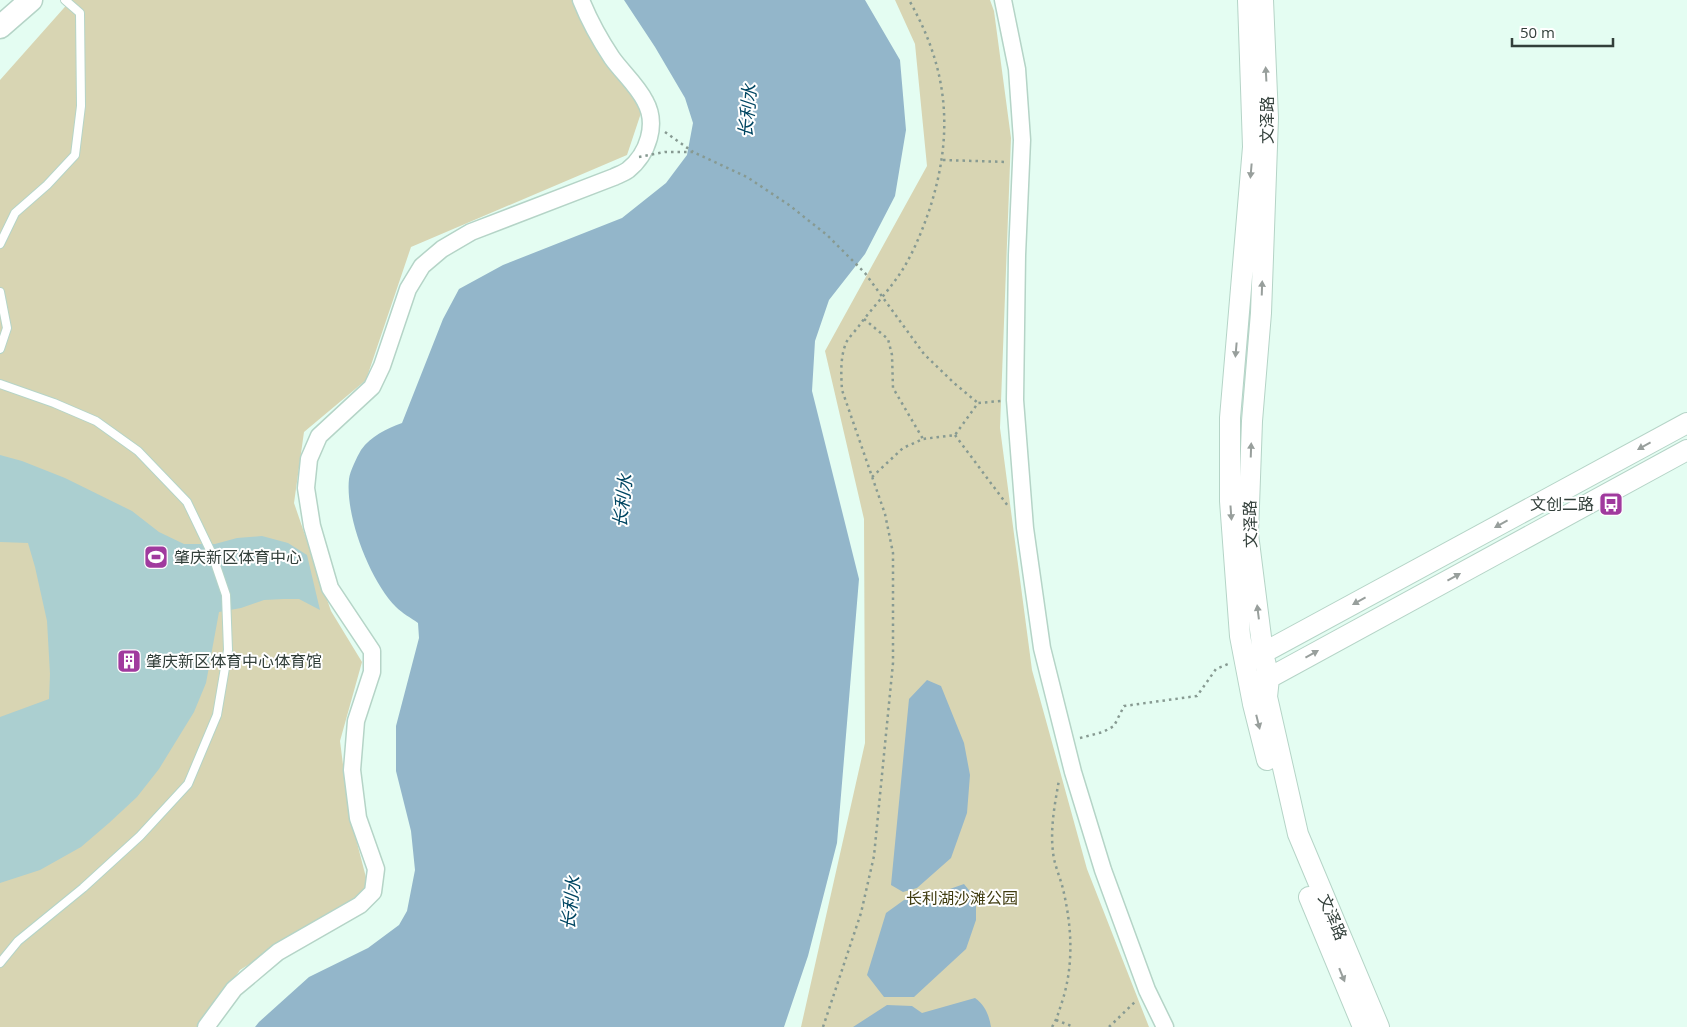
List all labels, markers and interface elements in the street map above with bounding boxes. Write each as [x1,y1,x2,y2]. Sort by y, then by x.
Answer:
scale bar [1512,15,1613,47]
text: 50 m [1520,22,1555,42]
one-way arrow [1262,65,1270,81]
water label: 长利水 [733,82,761,139]
street label: 文泽路 [1256,96,1278,144]
one-way arrow [1246,163,1254,179]
one-way arrow [1259,280,1267,296]
one-way arrow [1232,343,1240,359]
one-way arrow [1247,442,1255,458]
one-way arrow [1637,442,1651,450]
water label: 长利水 [607,472,637,529]
bus stop icon: 文创二路 [1598,491,1624,517]
place label: 文创二路 [1530,493,1594,515]
street label: 文泽路 [1239,500,1261,548]
one-way arrow [1227,505,1235,521]
one-way arrow [1495,519,1508,528]
sports icon: 肇庆新区体育中心 [143,544,169,570]
place label: 肇庆新区体育中心 [174,546,302,568]
one-way arrow [1447,573,1462,581]
one-way arrow [1351,597,1366,605]
one-way arrow [1254,604,1262,620]
building icon: 肇庆新区体育中心体育馆 [116,648,142,674]
place label: 肇庆新区体育中心体育馆 [146,650,322,672]
one-way arrow [1305,650,1318,659]
one-way arrow [1254,714,1262,729]
water label: 长利水 [555,874,585,931]
park label: 长利湖沙滩公园 [906,887,1018,909]
street label: 文泽路 [1313,891,1353,943]
one-way arrow [1338,968,1346,982]

